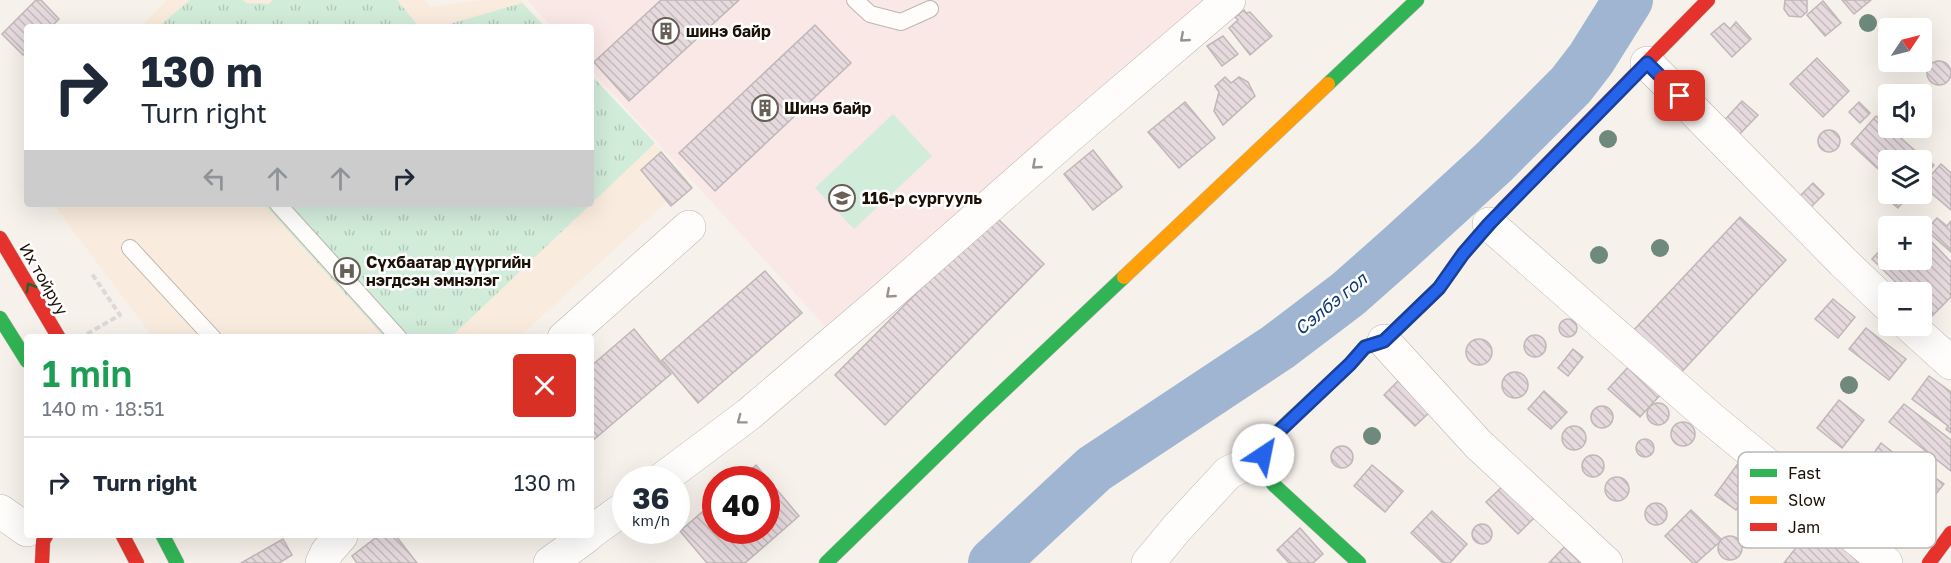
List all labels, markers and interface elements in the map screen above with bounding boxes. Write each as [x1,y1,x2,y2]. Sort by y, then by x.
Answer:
building icon: шинэ байр [651,16,681,46]
north arrow [1878,18,1932,72]
map controls [1878,18,1932,336]
place label: шинэ байр [686,21,771,41]
one-way arrow [1180,31,1191,42]
text: 130 m [141,46,263,96]
icon: right [42,48,120,126]
pin [1654,70,1705,121]
icon: arrive [1663,79,1696,112]
button: sound [1878,84,1932,138]
building icon: Шинэ байр [750,93,780,123]
text: Turn right [141,97,267,129]
place label: Шинэ байр [784,98,871,118]
button: layers [1878,150,1932,204]
one-way arrow [1032,158,1043,169]
icon: left [198,162,231,195]
icon: ahead [261,162,294,195]
icon: ahead [324,162,357,195]
icon: right [387,162,420,195]
school or university icon: 116-р сургууль [827,183,857,213]
place label: 116-р сургууль [862,188,982,208]
button: + [1878,216,1932,270]
street label: Их тойруу [15,239,73,319]
place label: Сүхбаатар дүүргийн нэгдсэн эмнэлэг [366,252,531,290]
hospital icon: Сүхбаатар дүүргийн нэгдсэн эмнэлэг [332,256,362,286]
water label: Сэлбэ гол [1290,266,1372,339]
button: − [1878,282,1932,336]
one-way arrow [26,283,37,293]
one-way arrow [886,287,897,298]
text: 1 min [42,352,132,395]
button: close [513,354,576,417]
text: 140 m · 18:51 [42,396,164,420]
one-way arrow [737,412,748,423]
position arrow [1231,423,1295,487]
legend [1738,452,1936,548]
text: Fast [1788,463,1821,483]
icon: right [42,466,75,499]
speed limit sign: 40 [702,466,780,544]
text: Turn right [93,469,197,496]
text: 130 m [514,469,576,496]
text: 36 [632,480,670,516]
text: Slow [1788,490,1826,510]
text: km/h [632,511,670,529]
text: Jam [1788,517,1820,537]

